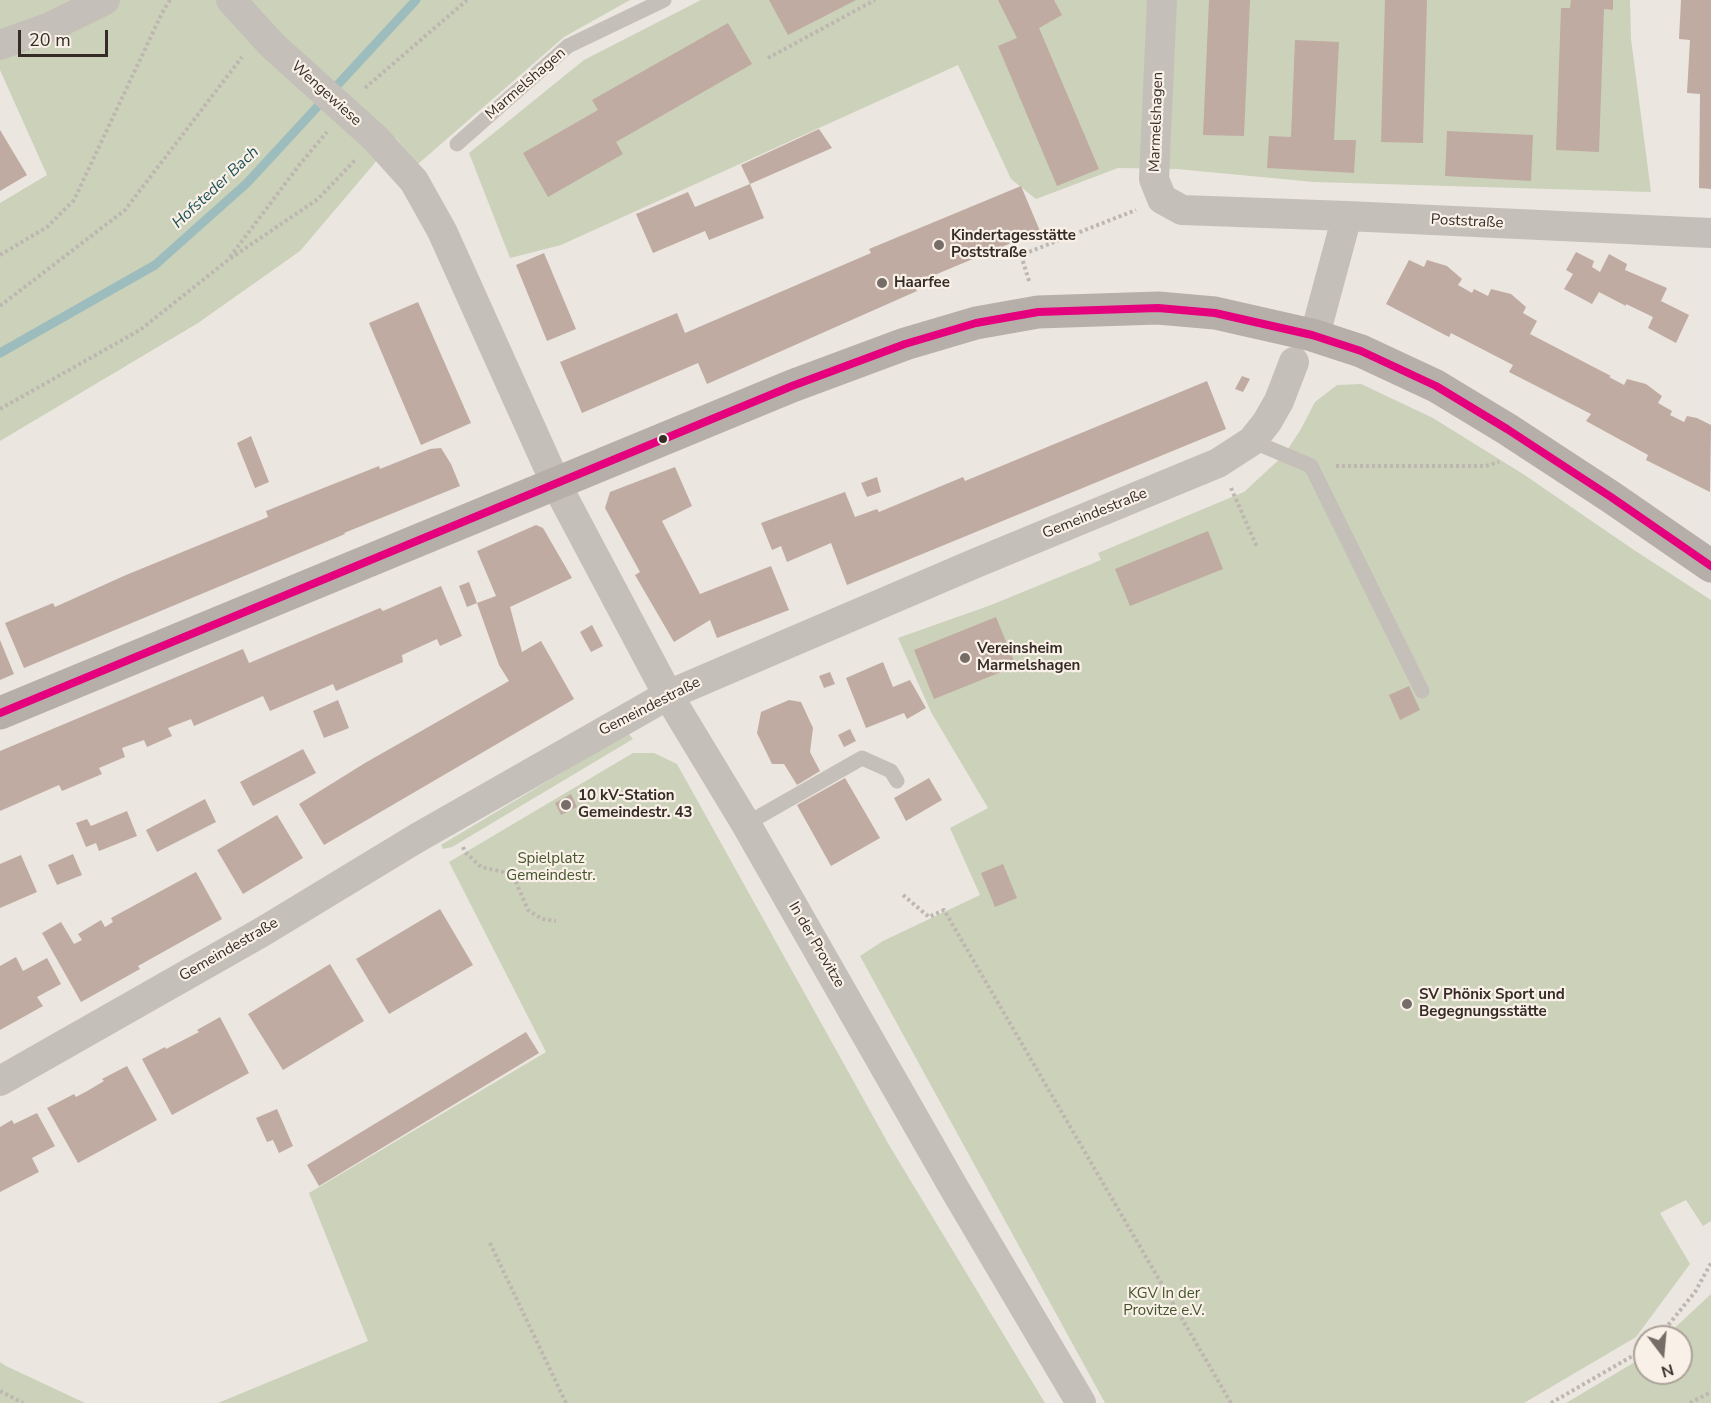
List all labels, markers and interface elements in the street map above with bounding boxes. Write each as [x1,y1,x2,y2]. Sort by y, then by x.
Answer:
scale bar [21,18,111,56]
text: 20 m [29,28,71,52]
street label: Marmelshagen [482,44,570,124]
street label: Wengewiese [287,58,365,130]
street label: Marmelshagen [1146,72,1168,172]
water label: Hofsteder Bach [169,143,263,233]
street label: Poststraße [1430,211,1504,233]
place label: Kindertagesstätte Poststraße [951,227,1076,262]
marker: Kindertagesstätte Poststraße [932,238,946,252]
place label: Haarfee [894,274,950,292]
marker: Haarfee [875,276,889,290]
unlabelled marker [657,433,669,445]
street label: Gemeindestraße [1040,485,1150,543]
place label: Vereinsheim Marmelshagen [977,640,1080,675]
marker: Vereinsheim Marmelshagen [958,651,972,665]
street label: Gemeindestraße [596,674,704,740]
place label: 10 kV-Station Gemeindestr. 43 [578,787,692,822]
marker: 10 kV-Station Gemeindestr. 43 [559,798,573,812]
park label: Spielplatz Gemeindestr. [506,850,596,885]
street label: In der Provitze [784,899,848,991]
street label: Gemeindestraße [176,914,282,986]
place label: SV Phönix Sport und Begegnungsstätte [1419,986,1565,1021]
marker: SV Phönix Sport und Begegnungsstätte [1400,997,1414,1011]
park label: KGV In der Provitze e.V. [1123,1285,1205,1320]
north arrow [1633,1325,1693,1385]
text: N [1659,1358,1676,1383]

